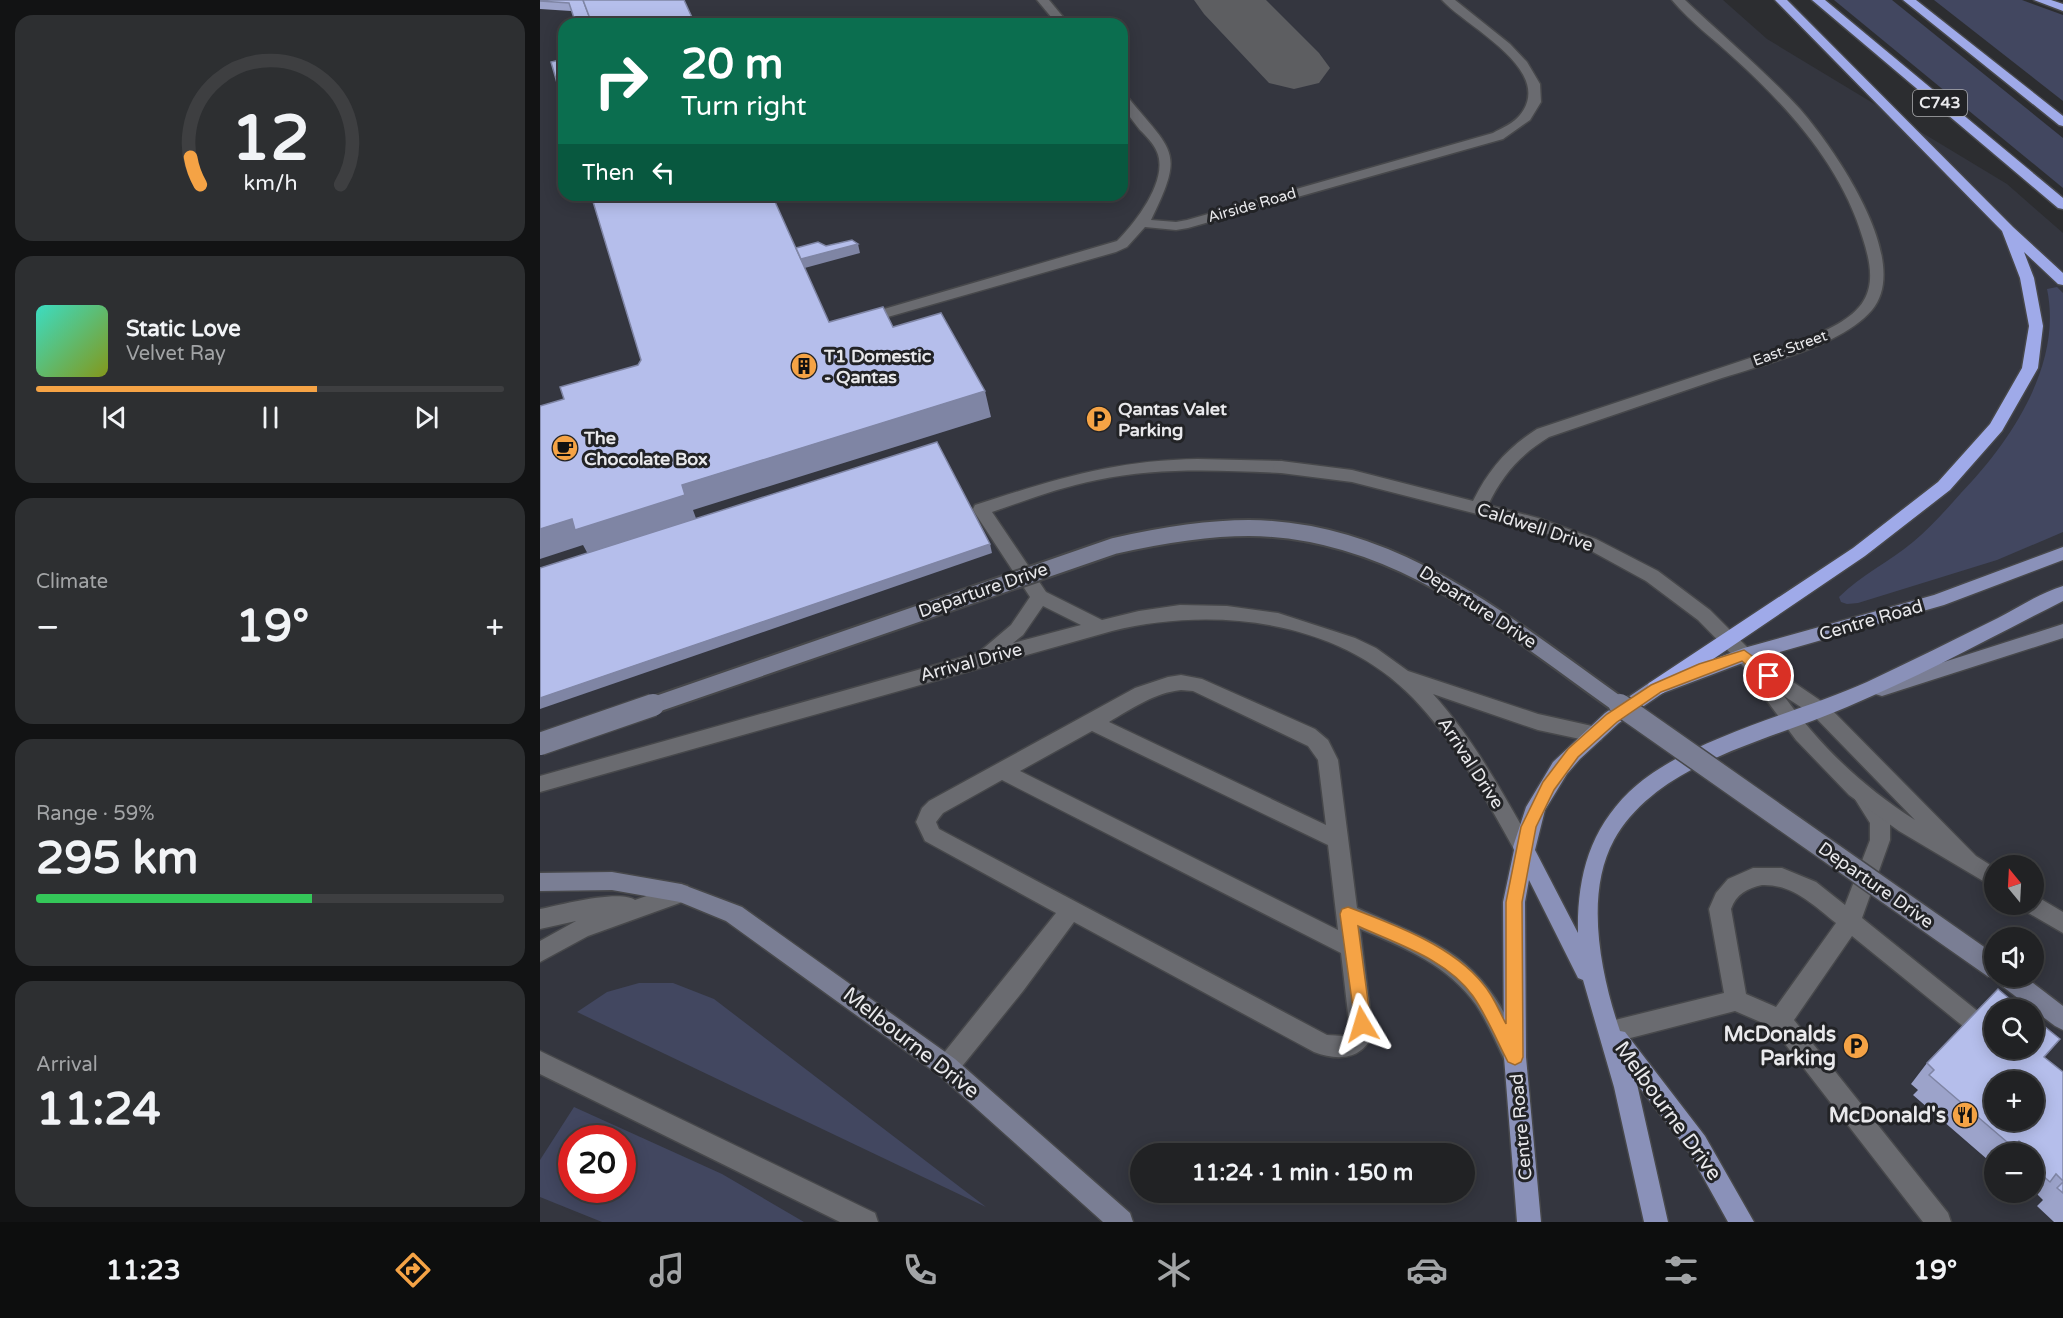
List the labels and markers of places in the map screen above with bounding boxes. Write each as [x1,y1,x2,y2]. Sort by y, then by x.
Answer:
place label: T1 Domestic - Qantas [823,345,932,388]
building icon: T1 Domestic - Qantas [789,351,819,381]
place label: Qantas Valet Parking [1118,398,1227,441]
parking icon: Qantas Valet Parking [1084,404,1114,434]
place label: The Chocolate Box [583,427,708,470]
cafe icon: The Chocolate Box [550,433,580,463]
pin [1743,650,1794,701]
place label: McDonalds Parking [1724,1022,1836,1071]
parking icon: McDonalds Parking [1841,1031,1871,1061]
restaurant icon: McDonald's [1950,1100,1980,1130]
place label: McDonald's [1829,1103,1946,1128]

